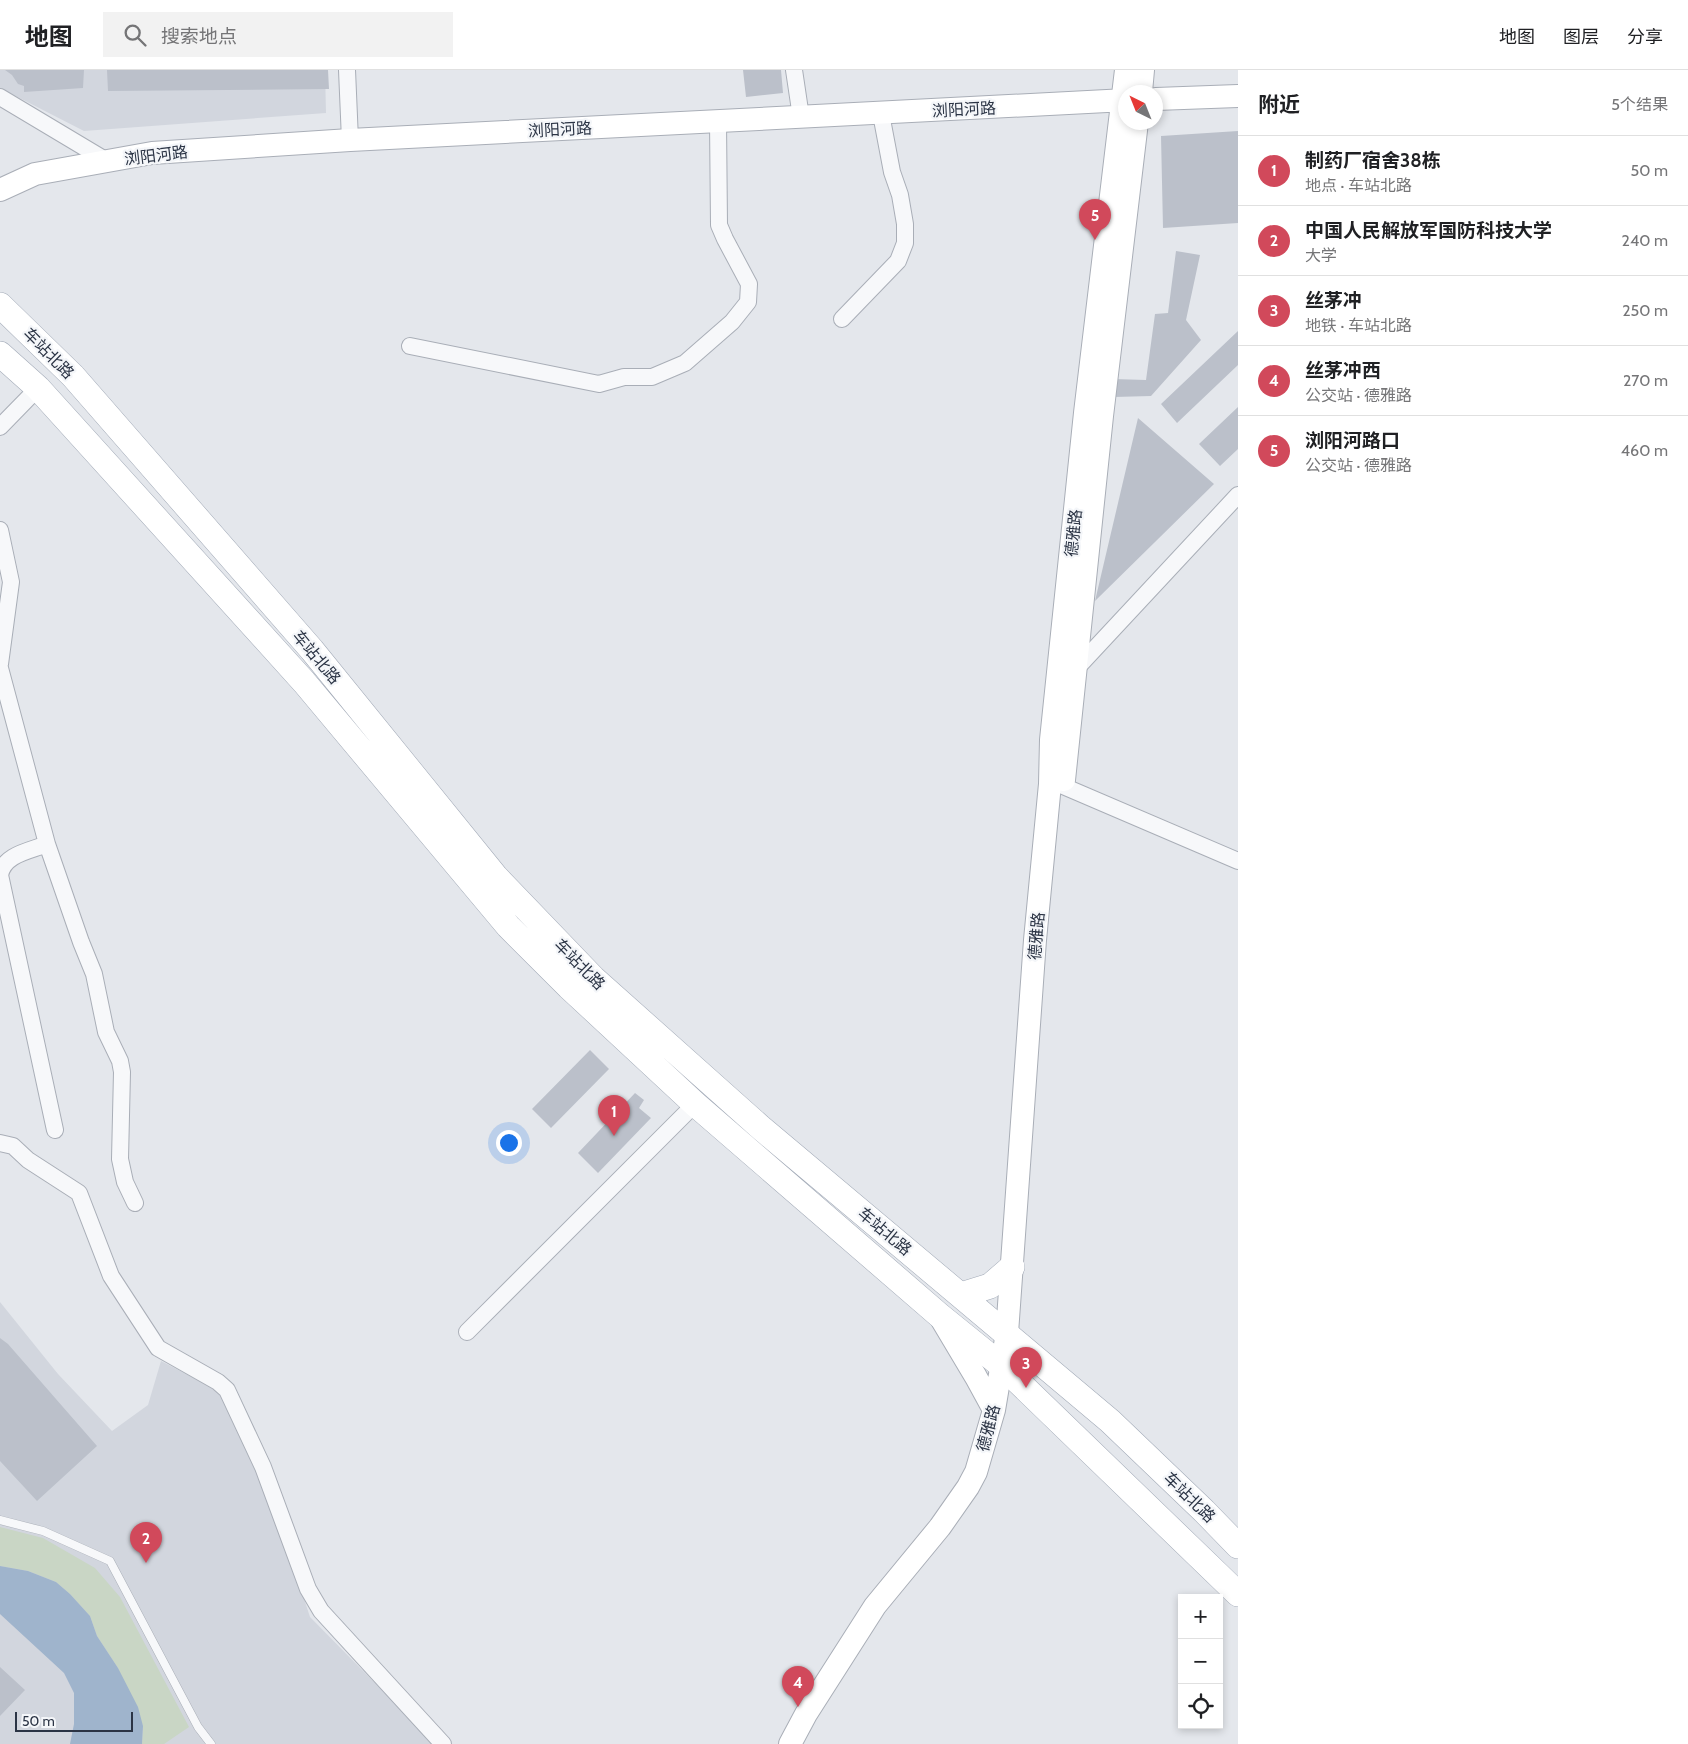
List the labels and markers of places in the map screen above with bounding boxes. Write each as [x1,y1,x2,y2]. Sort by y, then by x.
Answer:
pin: 5 [1079,199,1111,240]
pin: 1 [598,1095,630,1136]
pin: 3 [1010,1347,1042,1388]
pin: 2 [130,1522,162,1563]
pin: 4 [782,1666,814,1707]

